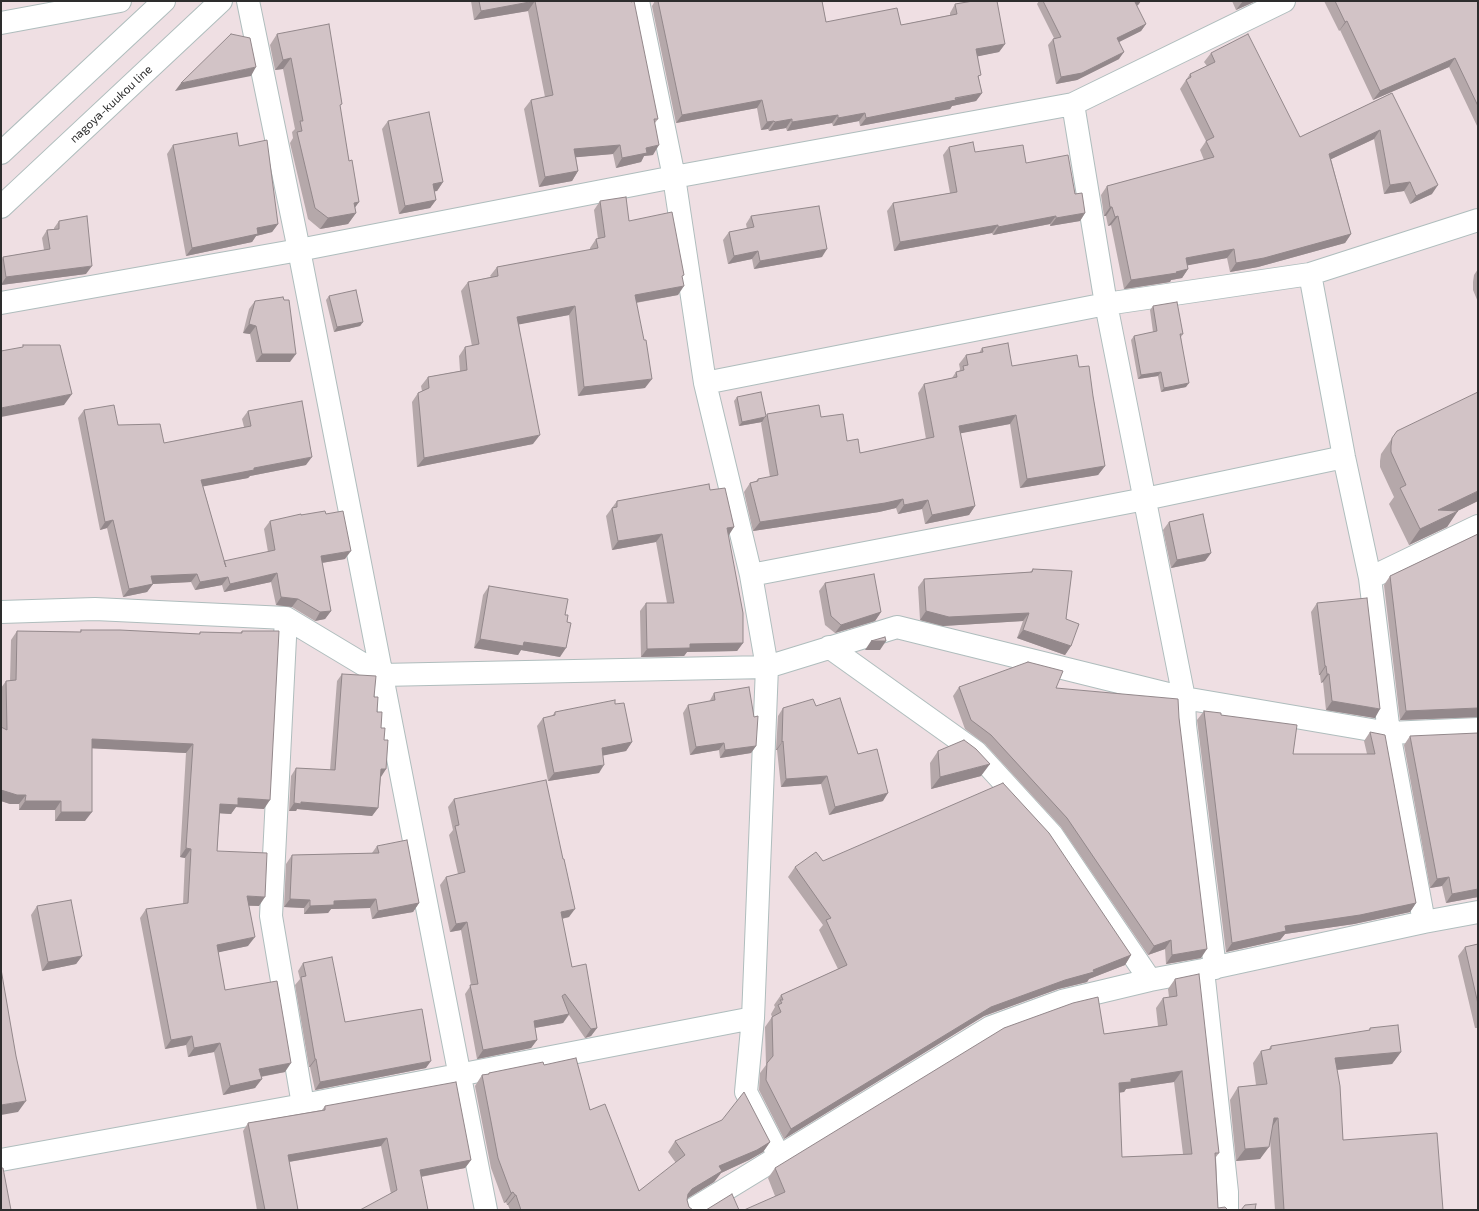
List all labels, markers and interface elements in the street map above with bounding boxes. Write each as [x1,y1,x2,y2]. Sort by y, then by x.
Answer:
street label: nagoya-kuukou line [67,62,155,146]

